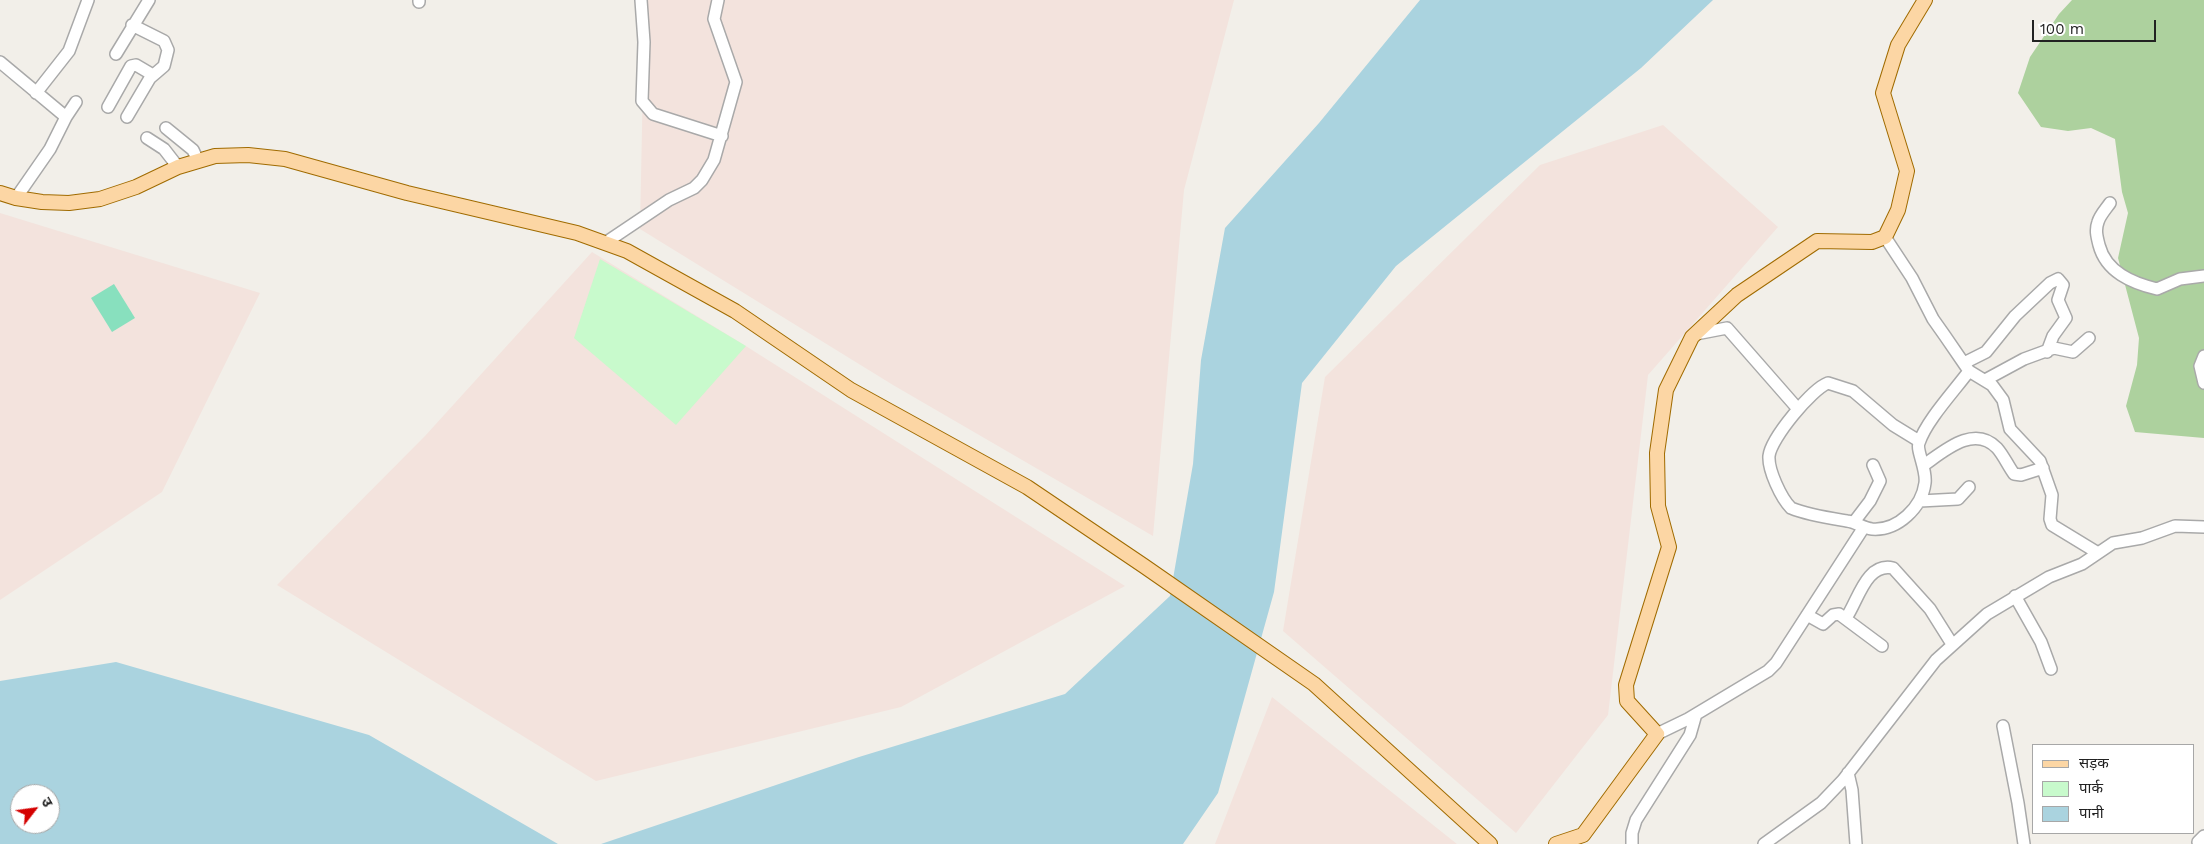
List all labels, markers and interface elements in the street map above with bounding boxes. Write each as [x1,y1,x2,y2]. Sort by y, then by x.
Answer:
scale bar [2034,10,2158,42]
text: 100 m [2040,20,2084,38]
legend [2032,744,2194,834]
text: सड़क [2079,754,2109,772]
text: पार्क [2079,779,2103,797]
north arrow [10,784,60,834]
text: उ [38,794,56,810]
text: पानी [2079,804,2104,822]

